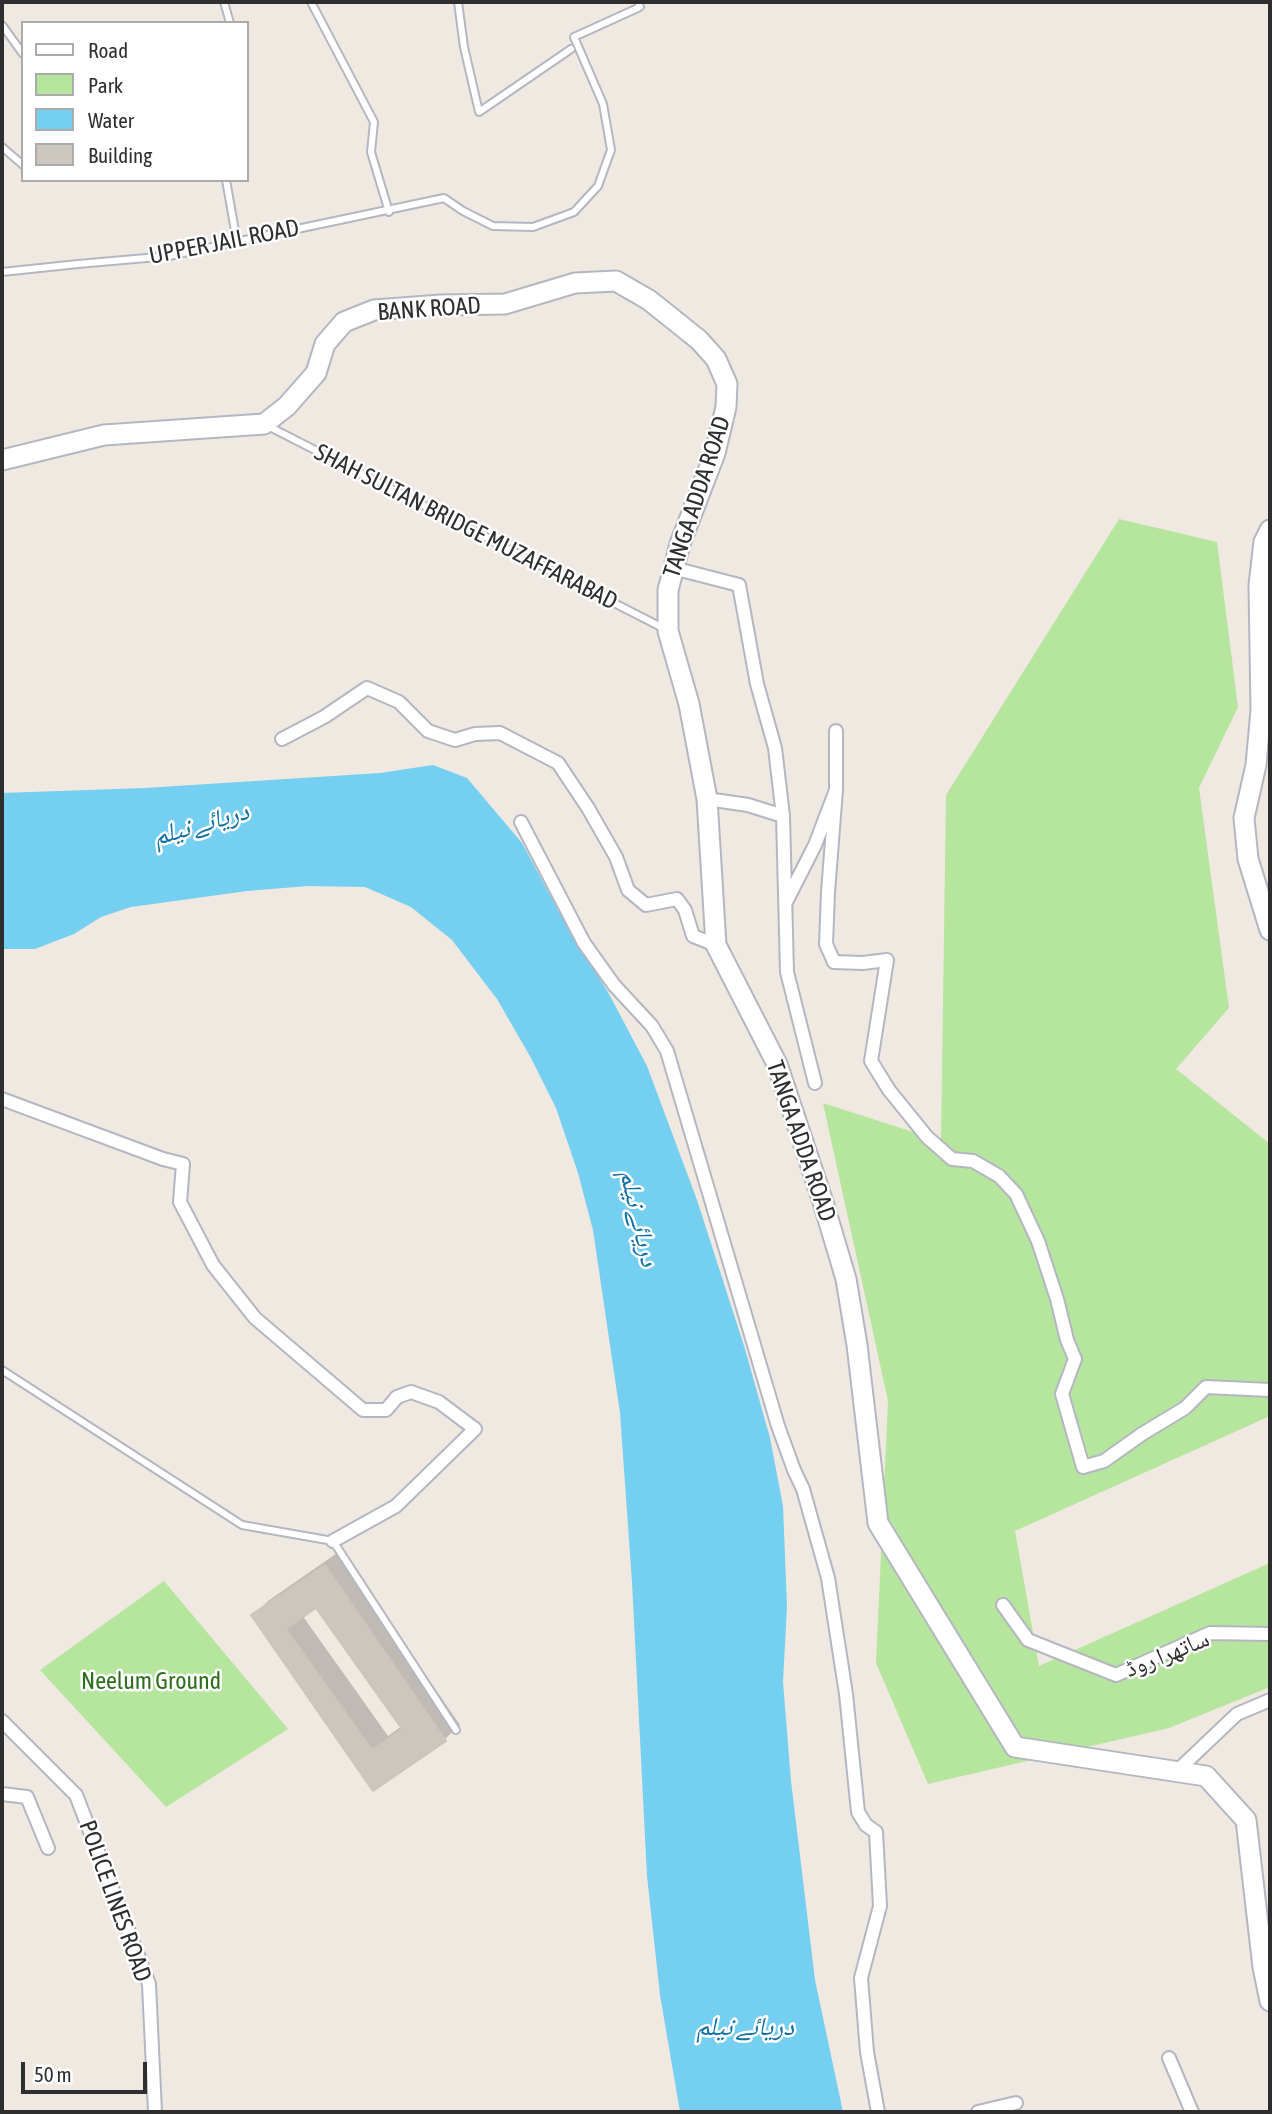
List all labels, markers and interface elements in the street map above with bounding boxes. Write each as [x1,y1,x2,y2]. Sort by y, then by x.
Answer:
legend [21,21,248,182]
text: Road [88,38,128,62]
text: Park [88,73,123,97]
text: Water [88,108,134,132]
text: Building [88,143,152,167]
street label: UPPER JAIL ROAD [146,213,302,271]
street label: BANK ROAD [376,291,482,327]
street label: TANGA ADDA ROAD [657,413,737,581]
street label: SHAH SULTAN BRIDGE MUZAFFARABAD [310,438,622,616]
water label: دریائے نیلم [150,795,252,853]
street label: TANGA ADDA ROAD [760,1057,842,1225]
water label: دریائے نیلم [613,1167,665,1269]
street label: ساتھرا روڈ [1121,1624,1213,1684]
park label: Neelum Ground [81,1667,221,1695]
street label: POLICE LINES ROAD [72,1816,158,1986]
water label: دریائے نیلم [696,2011,794,2043]
scale bar [24,2048,150,2092]
text: 50 m [34,2062,72,2086]

